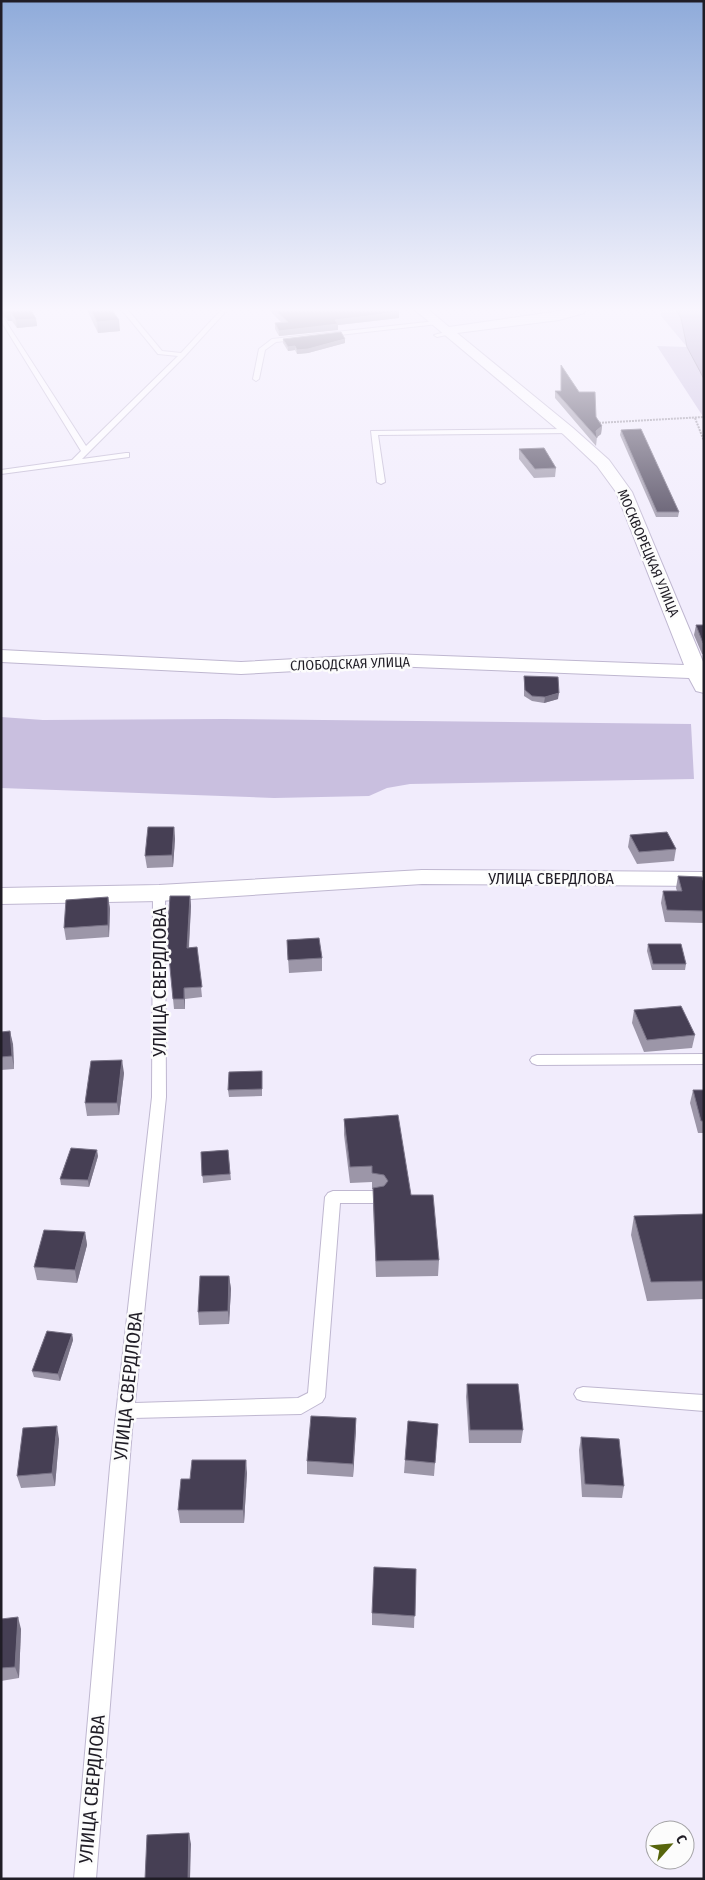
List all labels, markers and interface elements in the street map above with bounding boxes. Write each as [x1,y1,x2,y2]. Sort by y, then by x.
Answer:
street label: МОСКВОРЕЦКАЯ УЛИЦА [613,487,683,620]
street label: СЛОБОДСКАЯ УЛИЦА [290,653,411,675]
street label: УЛИЦА СВЕРДЛОВА [487,869,614,888]
street label: УЛИЦА СВЕРДЛОВА [148,907,171,1058]
street label: УЛИЦА СВЕРДЛОВА [109,1311,147,1462]
street label: УЛИЦА СВЕРДЛОВА [74,1714,110,1865]
north arrow [645,1820,695,1870]
text: С [672,1832,691,1847]

